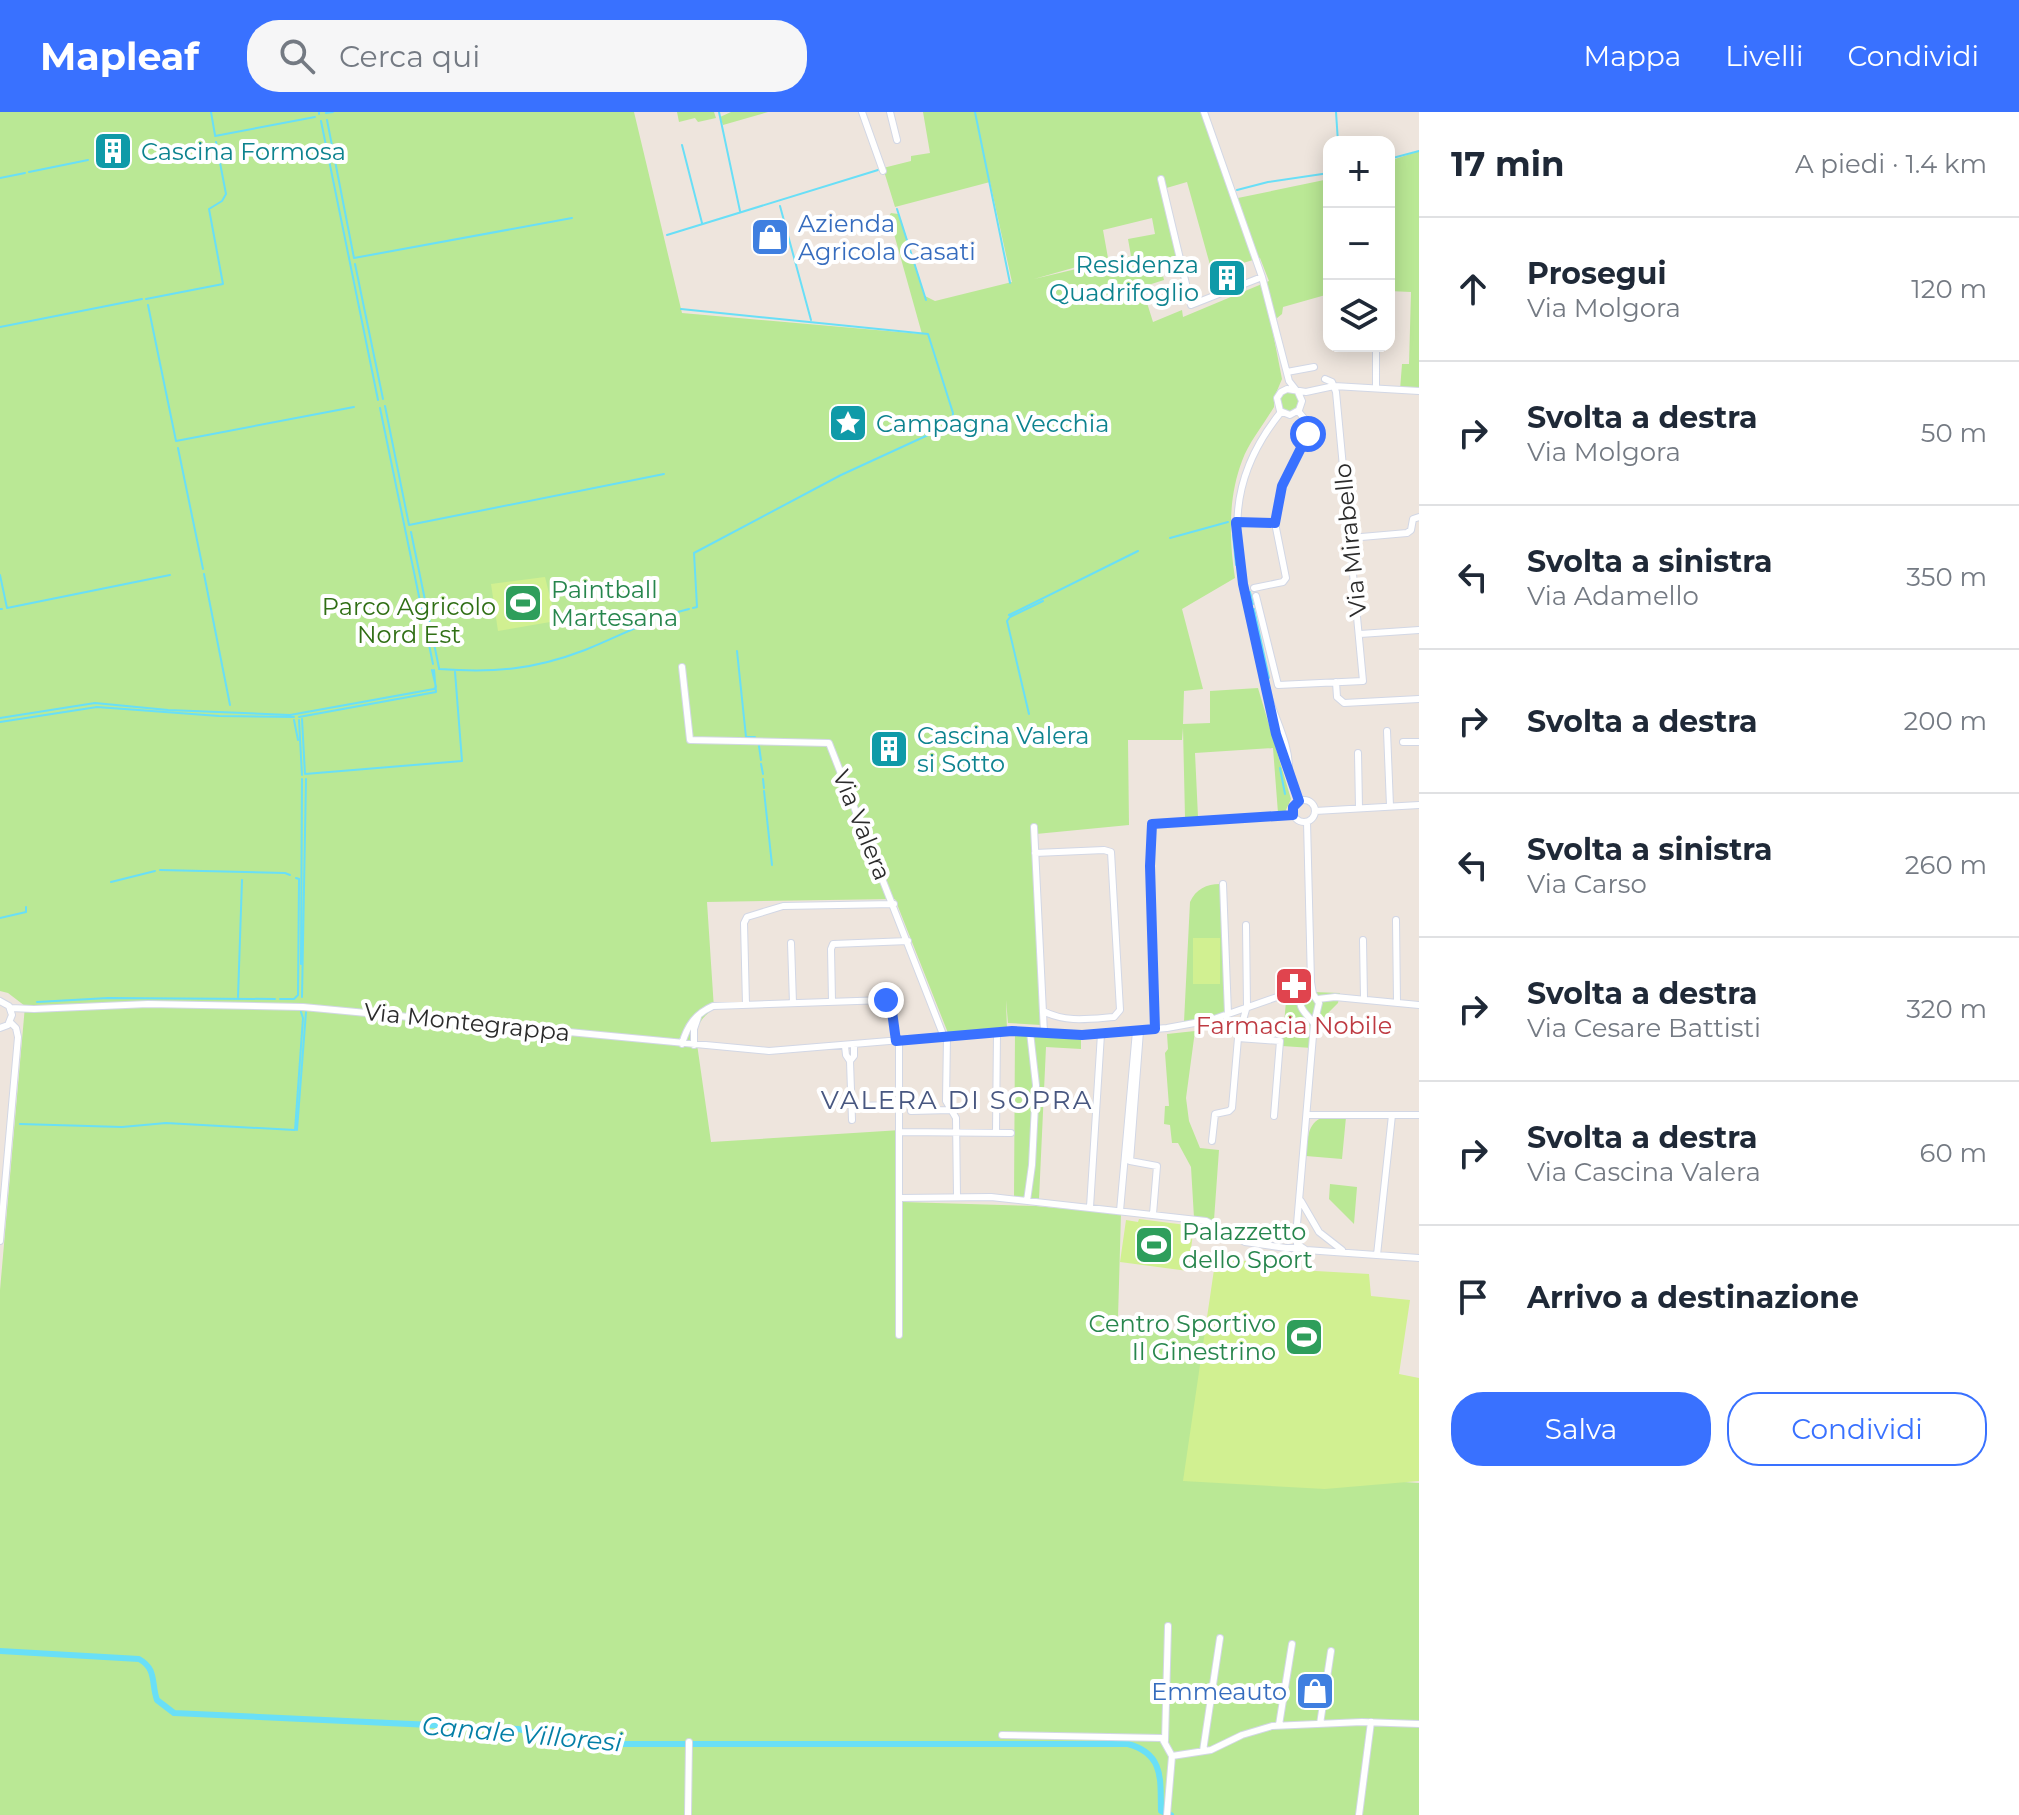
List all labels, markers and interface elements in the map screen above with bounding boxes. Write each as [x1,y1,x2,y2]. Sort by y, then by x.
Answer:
search box [247,20,807,92]
text: Mapleaf [40,33,199,80]
icon: search [275,34,319,78]
text: Cerca qui [339,38,480,75]
text: Mappa [1584,39,1681,73]
text: Livelli [1725,39,1804,73]
text: Condividi [1848,39,1979,73]
building icon: Cascina Formosa [92,130,134,172]
map controls [1323,136,1395,352]
button: + [1323,136,1395,208]
place label: Cascina Formosa [141,137,346,166]
text: 17 min [1451,143,1564,185]
text: A piedi · 1.4 km [1795,148,1987,180]
button: − [1323,208,1395,280]
place label: Azienda Agricola Casati [798,209,976,266]
shop icon: Azienda Agricola Casati [749,216,791,258]
place label: Residenza Quadrifoglio [1049,250,1199,307]
text: Prosegui [1527,255,1666,292]
building icon: Residenza Quadrifoglio [1206,257,1248,299]
icon: ahead [1451,267,1495,311]
text: 120 m [1911,273,1987,305]
button: layers [1323,280,1395,352]
text: Via Molgora [1527,292,1681,324]
text: Svolta a destra [1527,399,1757,436]
place icon: Campagna Vecchia [827,402,869,444]
place label: Campagna Vecchia [876,409,1109,438]
icon: right [1451,411,1495,455]
route start [1290,416,1326,452]
text: 50 m [1921,417,1987,449]
text: Via Molgora [1527,436,1681,468]
street label: Via Mirabello [1328,462,1372,618]
text: Svolta a sinistra [1527,543,1773,580]
icon: left [1451,555,1495,599]
text: 350 m [1906,561,1987,593]
place label: Paintball Martesana [551,575,678,632]
text: Via Adamello [1527,580,1699,612]
sports icon: Paintball Martesana [502,582,544,624]
park label: Parco Agricolo Nord Est [322,592,496,649]
icon: right [1451,699,1495,743]
text: Svolta a destra [1527,703,1757,740]
text: 200 m [1903,705,1987,737]
place label: Cascina Valera si Sotto [917,721,1090,778]
building icon: Cascina Valera si Sotto [868,728,910,770]
street label: Via Valera [827,766,897,884]
text: Svolta a sinistra [1527,831,1773,868]
icon: left [1451,843,1495,887]
text: 260 m [1905,849,1987,881]
text: Via Carso [1527,868,1647,900]
pharmacy icon: Farmacia Nobile [1273,965,1315,1007]
text: Svolta a destra [1527,975,1757,1012]
route end [868,982,904,1018]
icon: right [1451,987,1495,1031]
text: 320 m [1906,993,1987,1025]
street label: Via Montegrappa [363,997,571,1047]
place label: Farmacia Nobile [1196,1011,1392,1040]
text: Via Cesare Battisti [1527,1012,1761,1044]
district label: VALERA DI SOPRA [821,1084,1093,1116]
text: Svolta a destra [1527,1119,1757,1156]
icon: right [1451,1131,1495,1175]
text: 60 m [1920,1137,1987,1169]
text: Via Cascina Valera [1527,1156,1761,1188]
place label: Palazzetto dello Sport [1182,1217,1313,1274]
sports icon: Palazzetto dello Sport [1133,1224,1175,1266]
icon: arrive [1451,1275,1495,1319]
text: Arrivo a destinazione [1527,1279,1859,1316]
place label: Centro Sportivo Il Ginestrino [1088,1309,1276,1366]
sports icon: Centro Sportivo Il Ginestrino [1283,1316,1325,1358]
button: Salva [1451,1392,1711,1466]
button: Condividi [1727,1392,1987,1466]
shop icon: Emmeauto [1294,1670,1336,1712]
place label: Emmeauto [1151,1677,1287,1706]
water label: Canale Villoresi [421,1709,624,1759]

